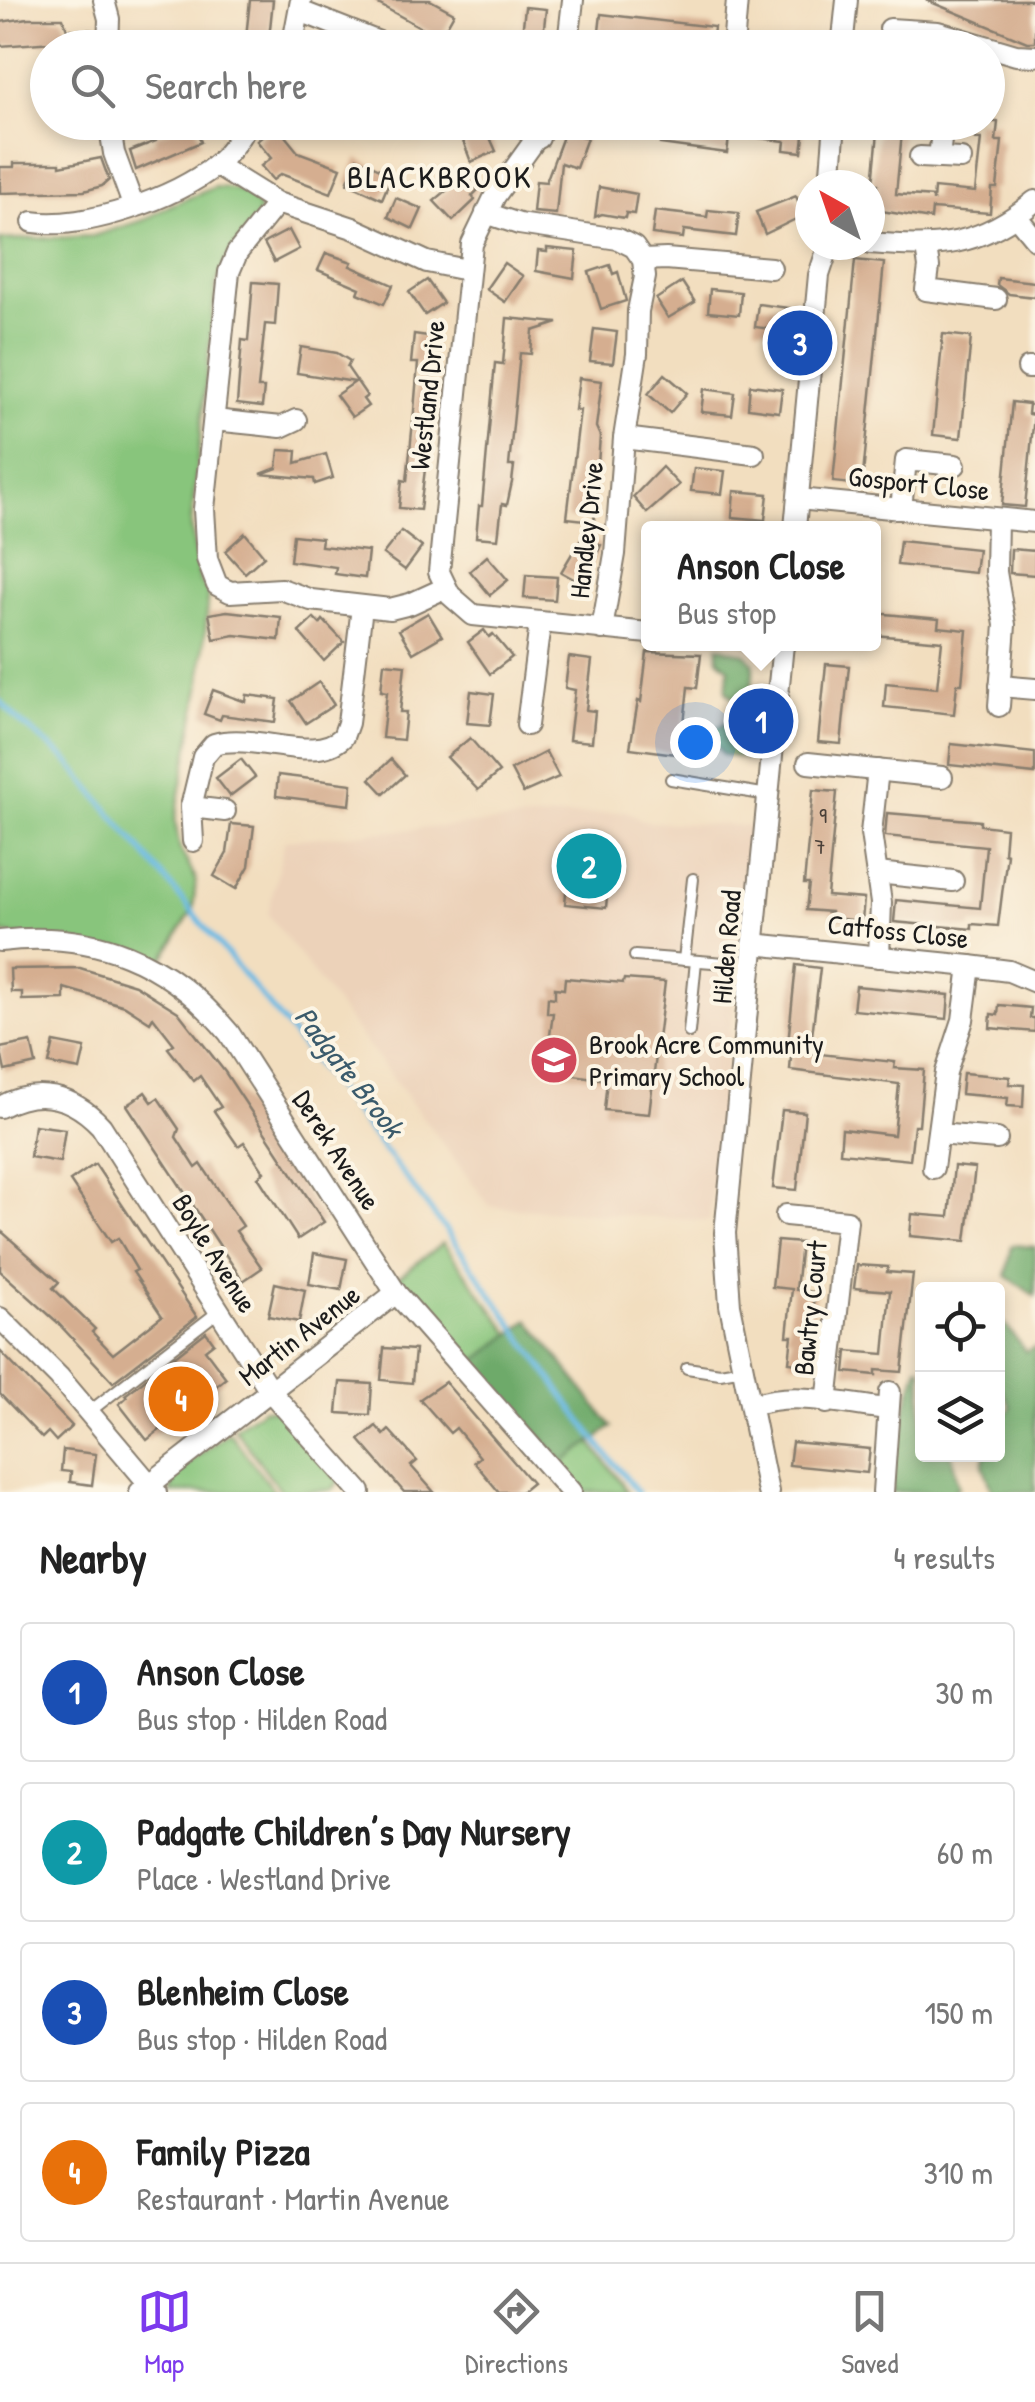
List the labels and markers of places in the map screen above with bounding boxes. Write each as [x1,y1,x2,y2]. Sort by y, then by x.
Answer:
pin: 3 [768,306,832,380]
pin: 1 [728,684,794,758]
pin: 2 [556,828,622,904]
place label: Brook Acre Community Primary School [589,1025,824,1095]
school or university icon: Brook Acre Community Primary School [528,1034,580,1086]
pin: 4 [148,1362,214,1436]

